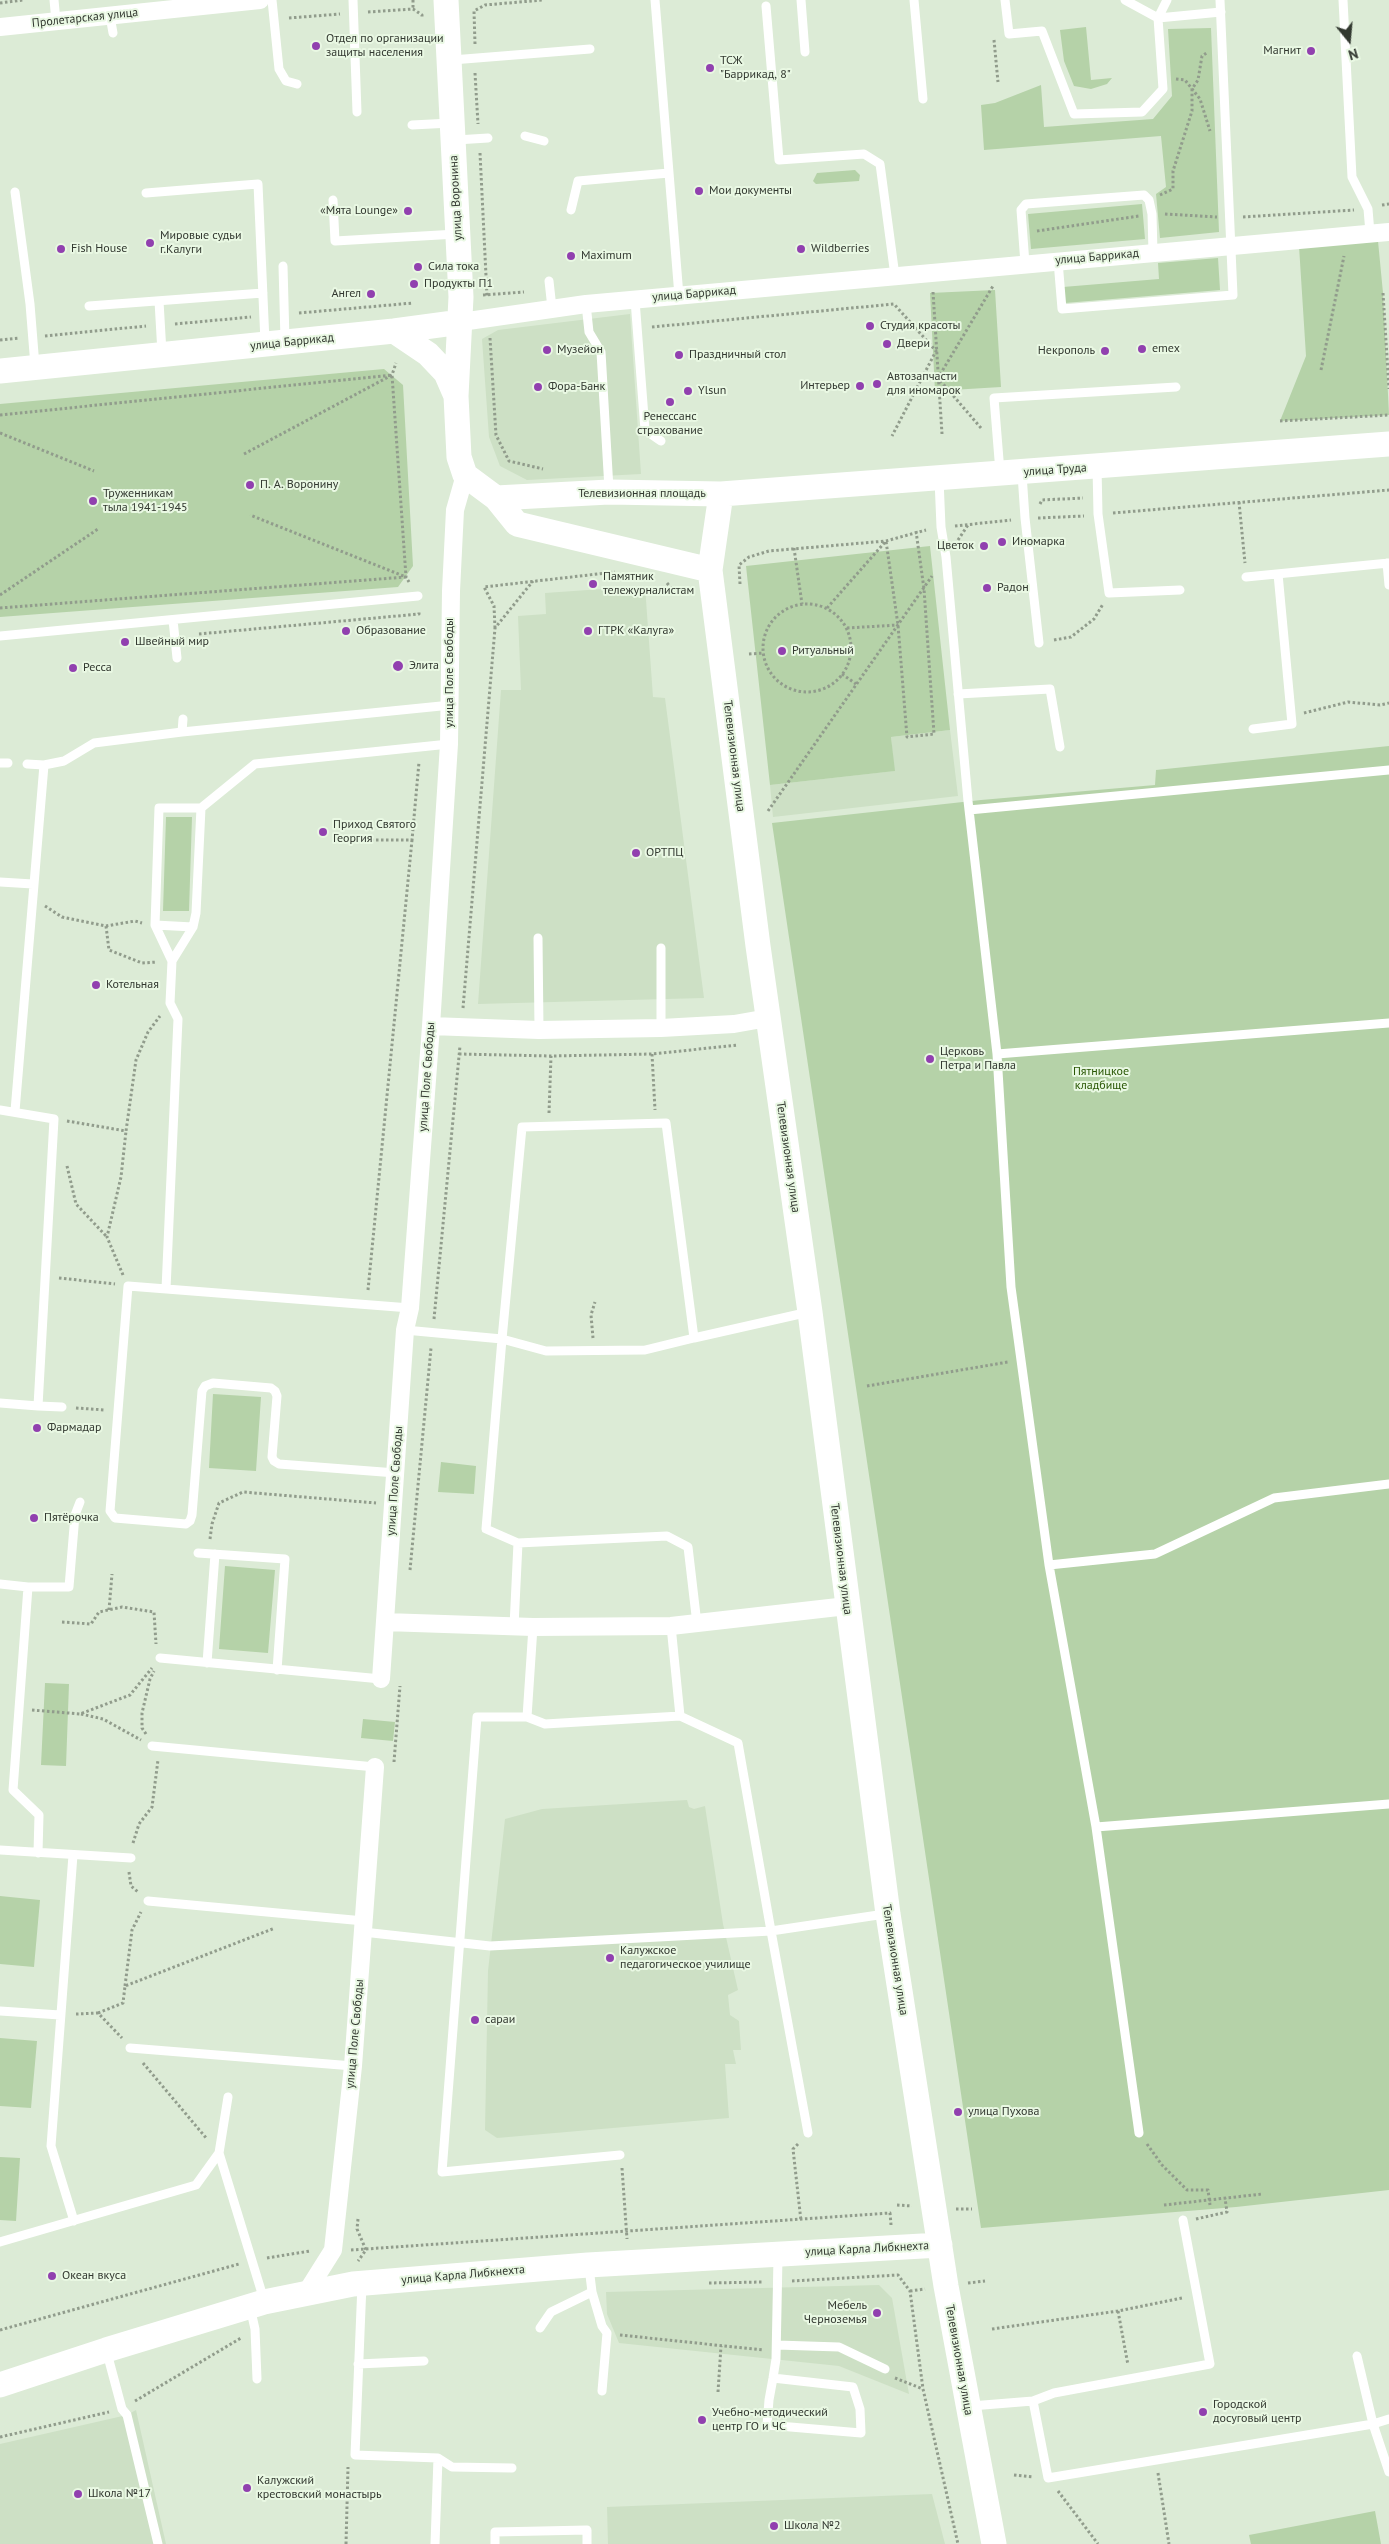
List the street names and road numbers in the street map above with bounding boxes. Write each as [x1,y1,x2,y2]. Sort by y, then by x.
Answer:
street label: Пролетарская улица [31,5,139,31]
street label: улица Воронина [447,155,465,241]
street label: улица Баррикад [1055,246,1139,268]
street label: улица Баррикад [652,283,736,305]
street label: улица Баррикад [249,330,335,354]
street label: улица Труда [1023,461,1087,479]
street label: Телевизионная площадь [578,487,706,501]
street label: улица Поле Свободы [443,618,457,728]
street label: Телевизионная улица [720,699,748,813]
street label: улица Поле Свободы [416,1022,438,1132]
street label: Телевизионная улица [773,1100,803,1214]
street label: улица Поле Свободы [384,1426,406,1536]
street label: Телевизионная улица [827,1502,855,1616]
street label: Телевизионная улица [879,1903,911,2017]
street label: улица Поле Свободы [343,1979,367,2089]
street label: улица Карла Либкнехта [805,2239,929,2259]
street label: улица Карла Либкнехта [401,2262,525,2288]
street label: Телевизионная улица [942,2303,976,2417]

